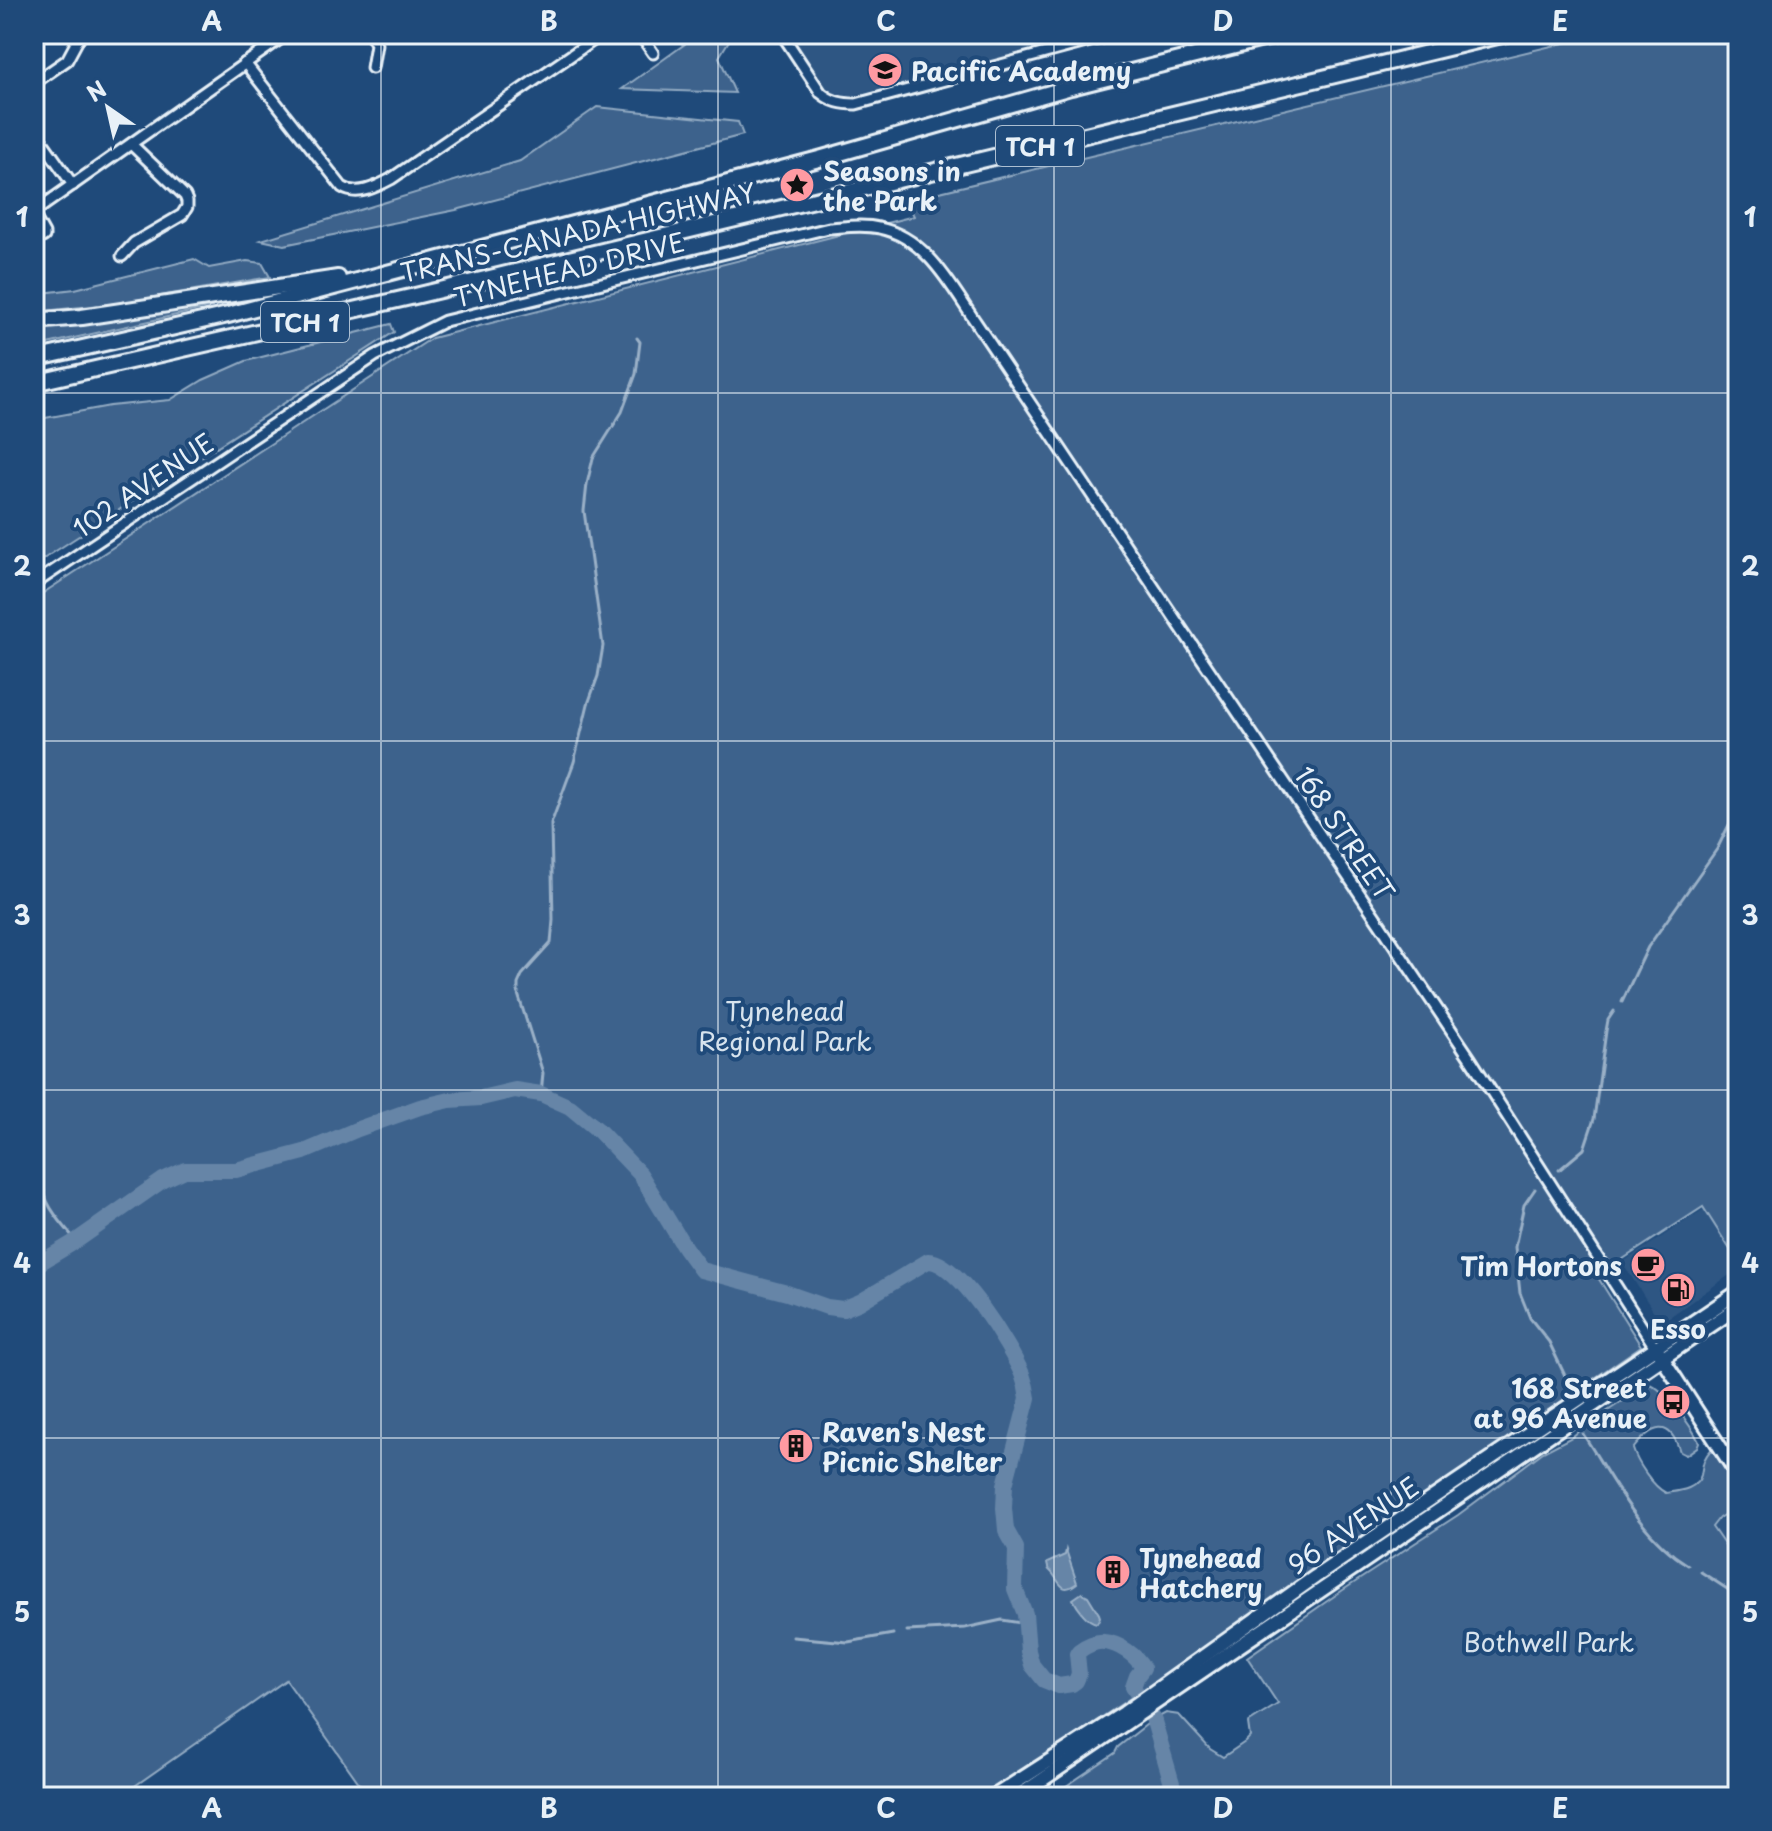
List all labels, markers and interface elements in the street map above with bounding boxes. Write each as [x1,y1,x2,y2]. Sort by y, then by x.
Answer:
text: A [202,1,222,40]
text: B [540,1,558,40]
text: C [876,1,896,40]
text: D [1213,1,1233,40]
text: E [1552,1,1568,40]
school or university icon: Pacific Academy [866,51,904,89]
place label: Pacific Academy [911,51,1131,90]
north arrow [68,68,148,148]
text: N [80,72,112,109]
road number: TCH 1 [996,126,1084,166]
place label: Seasons in the Park [823,151,961,220]
place icon: Seasons in the Park [778,166,816,204]
street label: TRANS-CANADA HIGHWAY [396,172,760,292]
text: 1 [16,197,28,236]
text: 1 [1744,197,1756,236]
street label: TYNEHEAD DRIVE [449,221,689,317]
road number: TCH 1 [261,302,349,342]
street label: 102 AVENUE [65,423,221,547]
text: 2 [13,546,31,585]
text: 2 [1741,546,1759,585]
street label: 168 STREET [1286,758,1404,908]
text: 3 [13,895,31,934]
text: 3 [1741,895,1759,934]
park label: Tynehead Regional Park [698,991,872,1060]
text: 4 [13,1243,31,1282]
text: 4 [1741,1243,1759,1282]
place label: Tim Hortons [1460,1246,1622,1285]
cafe icon: Tim Hortons [1629,1246,1667,1284]
fuel station icon: Esso [1659,1271,1697,1309]
place label: Esso [1650,1309,1706,1348]
place label: 168 Street at 96 Avenue [1474,1368,1647,1437]
bus stop icon: 168 Street at 96 Avenue [1654,1383,1692,1421]
place label: Raven's Nest Picnic Shelter [822,1412,1003,1481]
building icon: Raven's Nest Picnic Shelter [777,1427,815,1465]
street label: 96 AVENUE [1280,1467,1426,1583]
place label: Tynehead Hatchery [1139,1538,1262,1607]
building icon: Tynehead Hatchery [1094,1553,1132,1591]
text: 5 [14,1592,30,1631]
text: 5 [1742,1592,1758,1631]
park label: Bothwell Park [1464,1622,1635,1661]
text: A [202,1788,222,1827]
text: B [540,1788,558,1827]
text: C [876,1788,896,1827]
text: D [1213,1788,1233,1827]
text: E [1552,1788,1568,1827]

